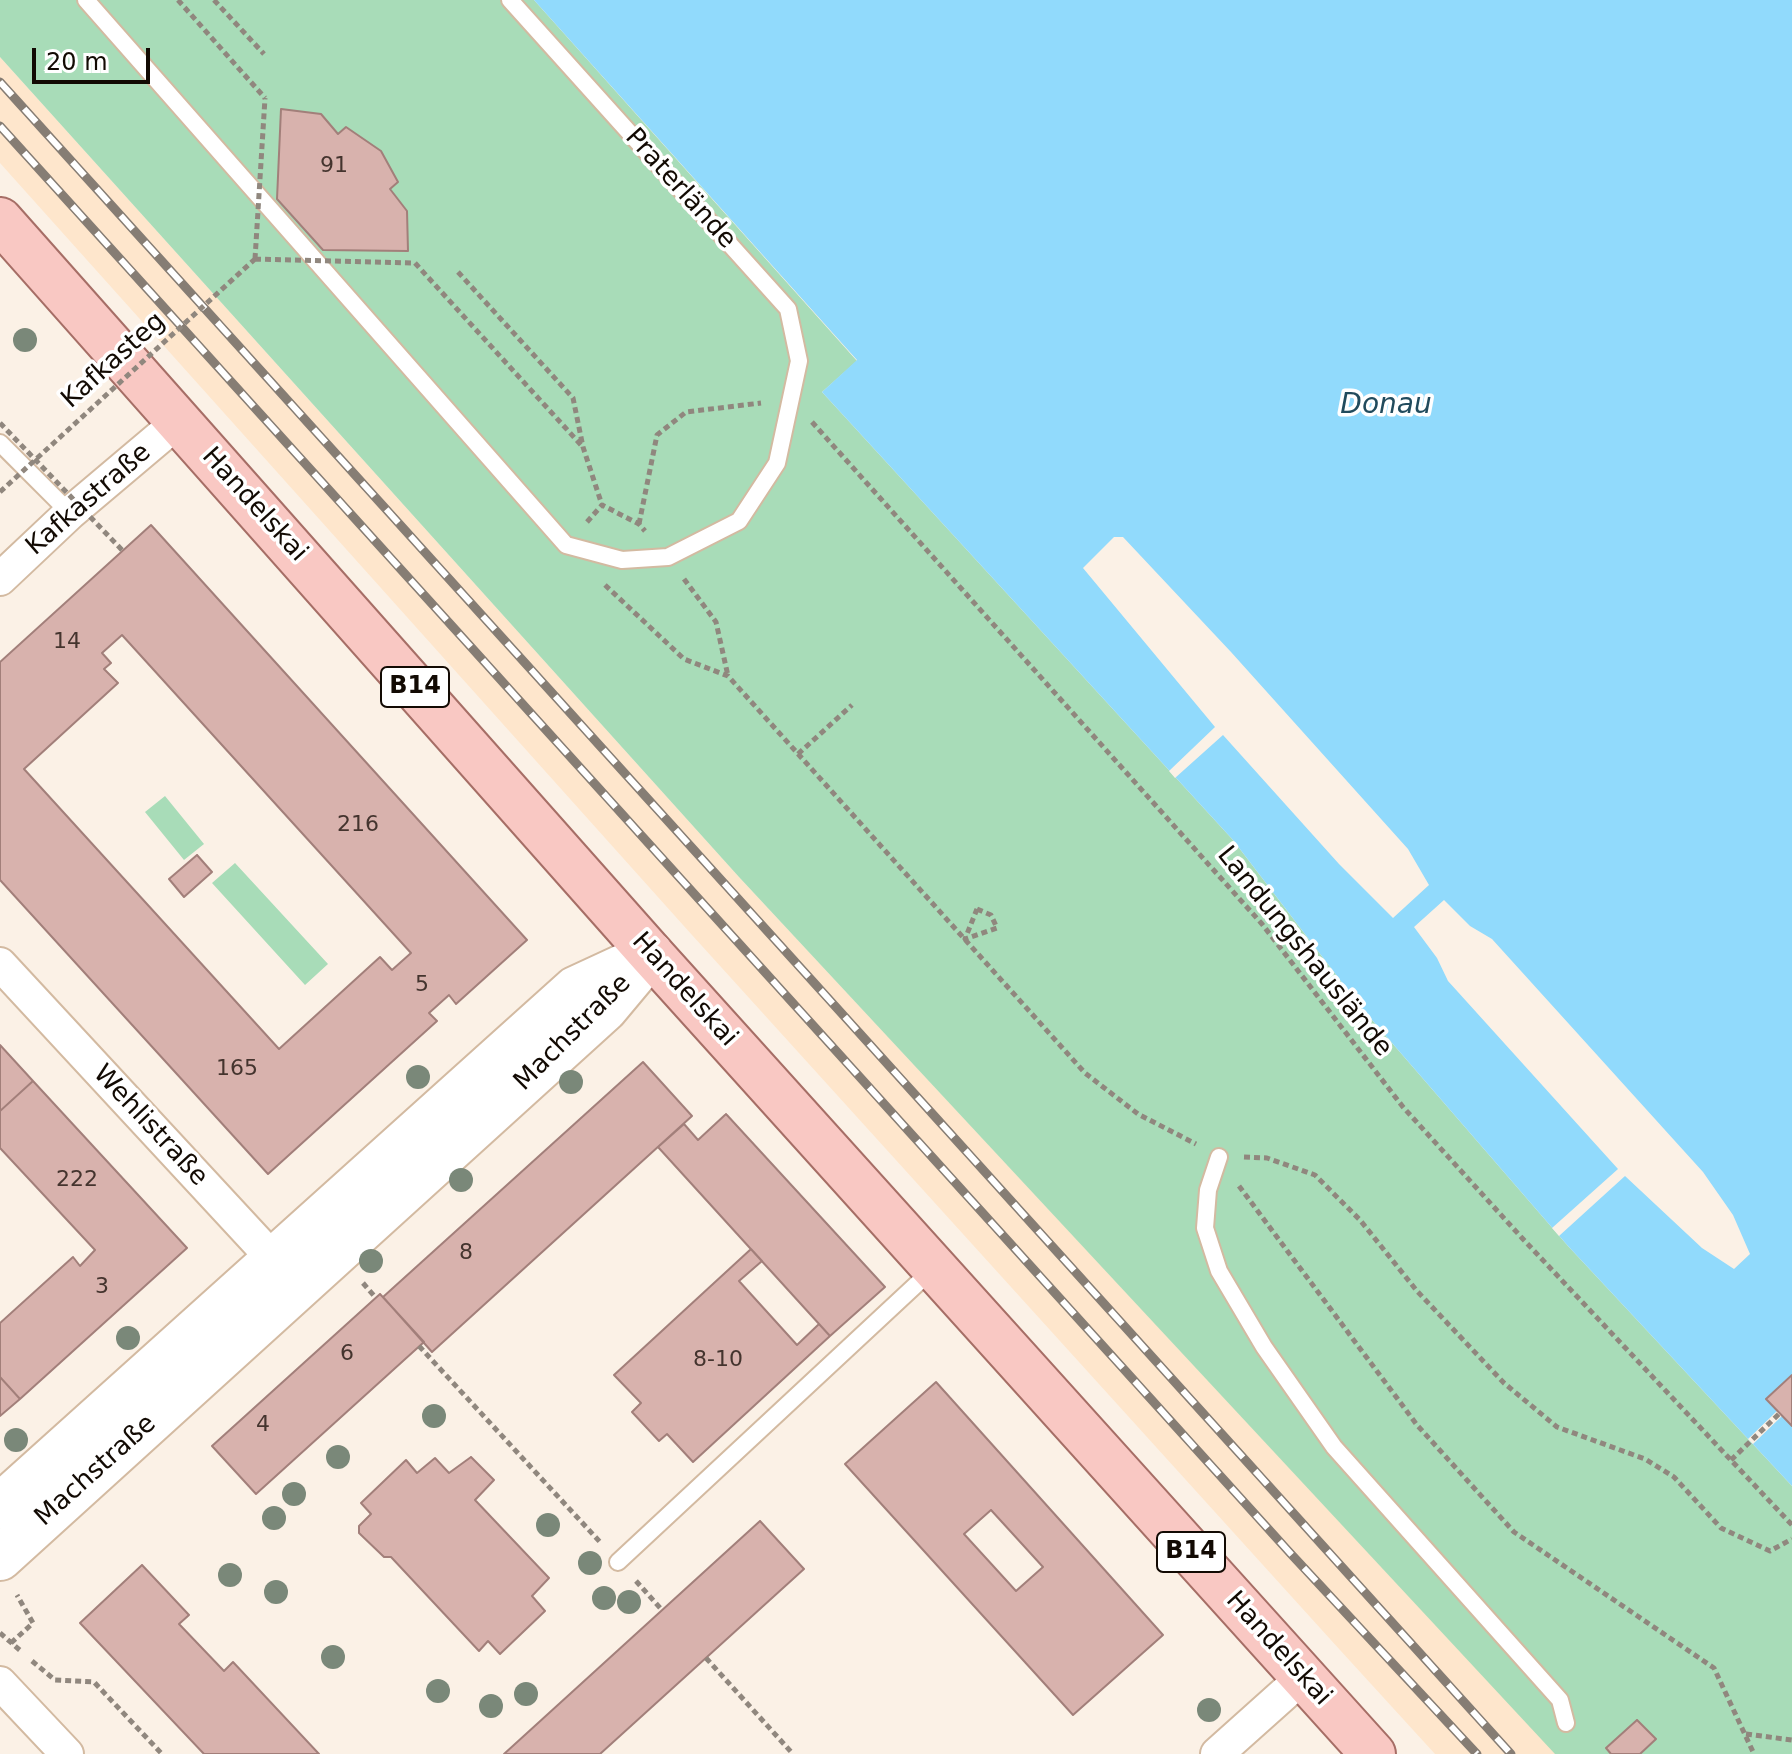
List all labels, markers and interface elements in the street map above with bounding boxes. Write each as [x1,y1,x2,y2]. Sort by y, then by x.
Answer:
scale bar [36,32,154,82]
text: 20 m [46,48,108,76]
street label: Praterlände [618,123,742,255]
house number: 91 [320,153,348,179]
street label: Kafkasteg [56,306,172,416]
water label: Donau [1340,389,1432,423]
street label: Kafkastraße [20,437,158,563]
street label: Handelskai [195,441,313,569]
house number: 14 [53,629,81,655]
road number: B14 [381,667,449,707]
house number: 216 [337,812,379,838]
street label: Landungshauslände [1210,841,1398,1063]
street label: Handelskai [625,926,743,1054]
street label: Machstraße [508,968,638,1098]
house number: 5 [415,972,429,998]
house number: 165 [216,1056,258,1082]
street label: Wehlistraße [86,1059,214,1193]
house number: 222 [56,1167,98,1193]
house number: 8 [459,1240,473,1266]
house number: 3 [95,1274,109,1300]
house number: 6 [340,1341,354,1367]
house number: 8-10 [693,1347,743,1373]
street label: Machstraße [29,1409,163,1533]
house number: 4 [256,1412,270,1438]
road number: B14 [1157,1532,1225,1572]
street label: Handelskai [1219,1585,1337,1713]

